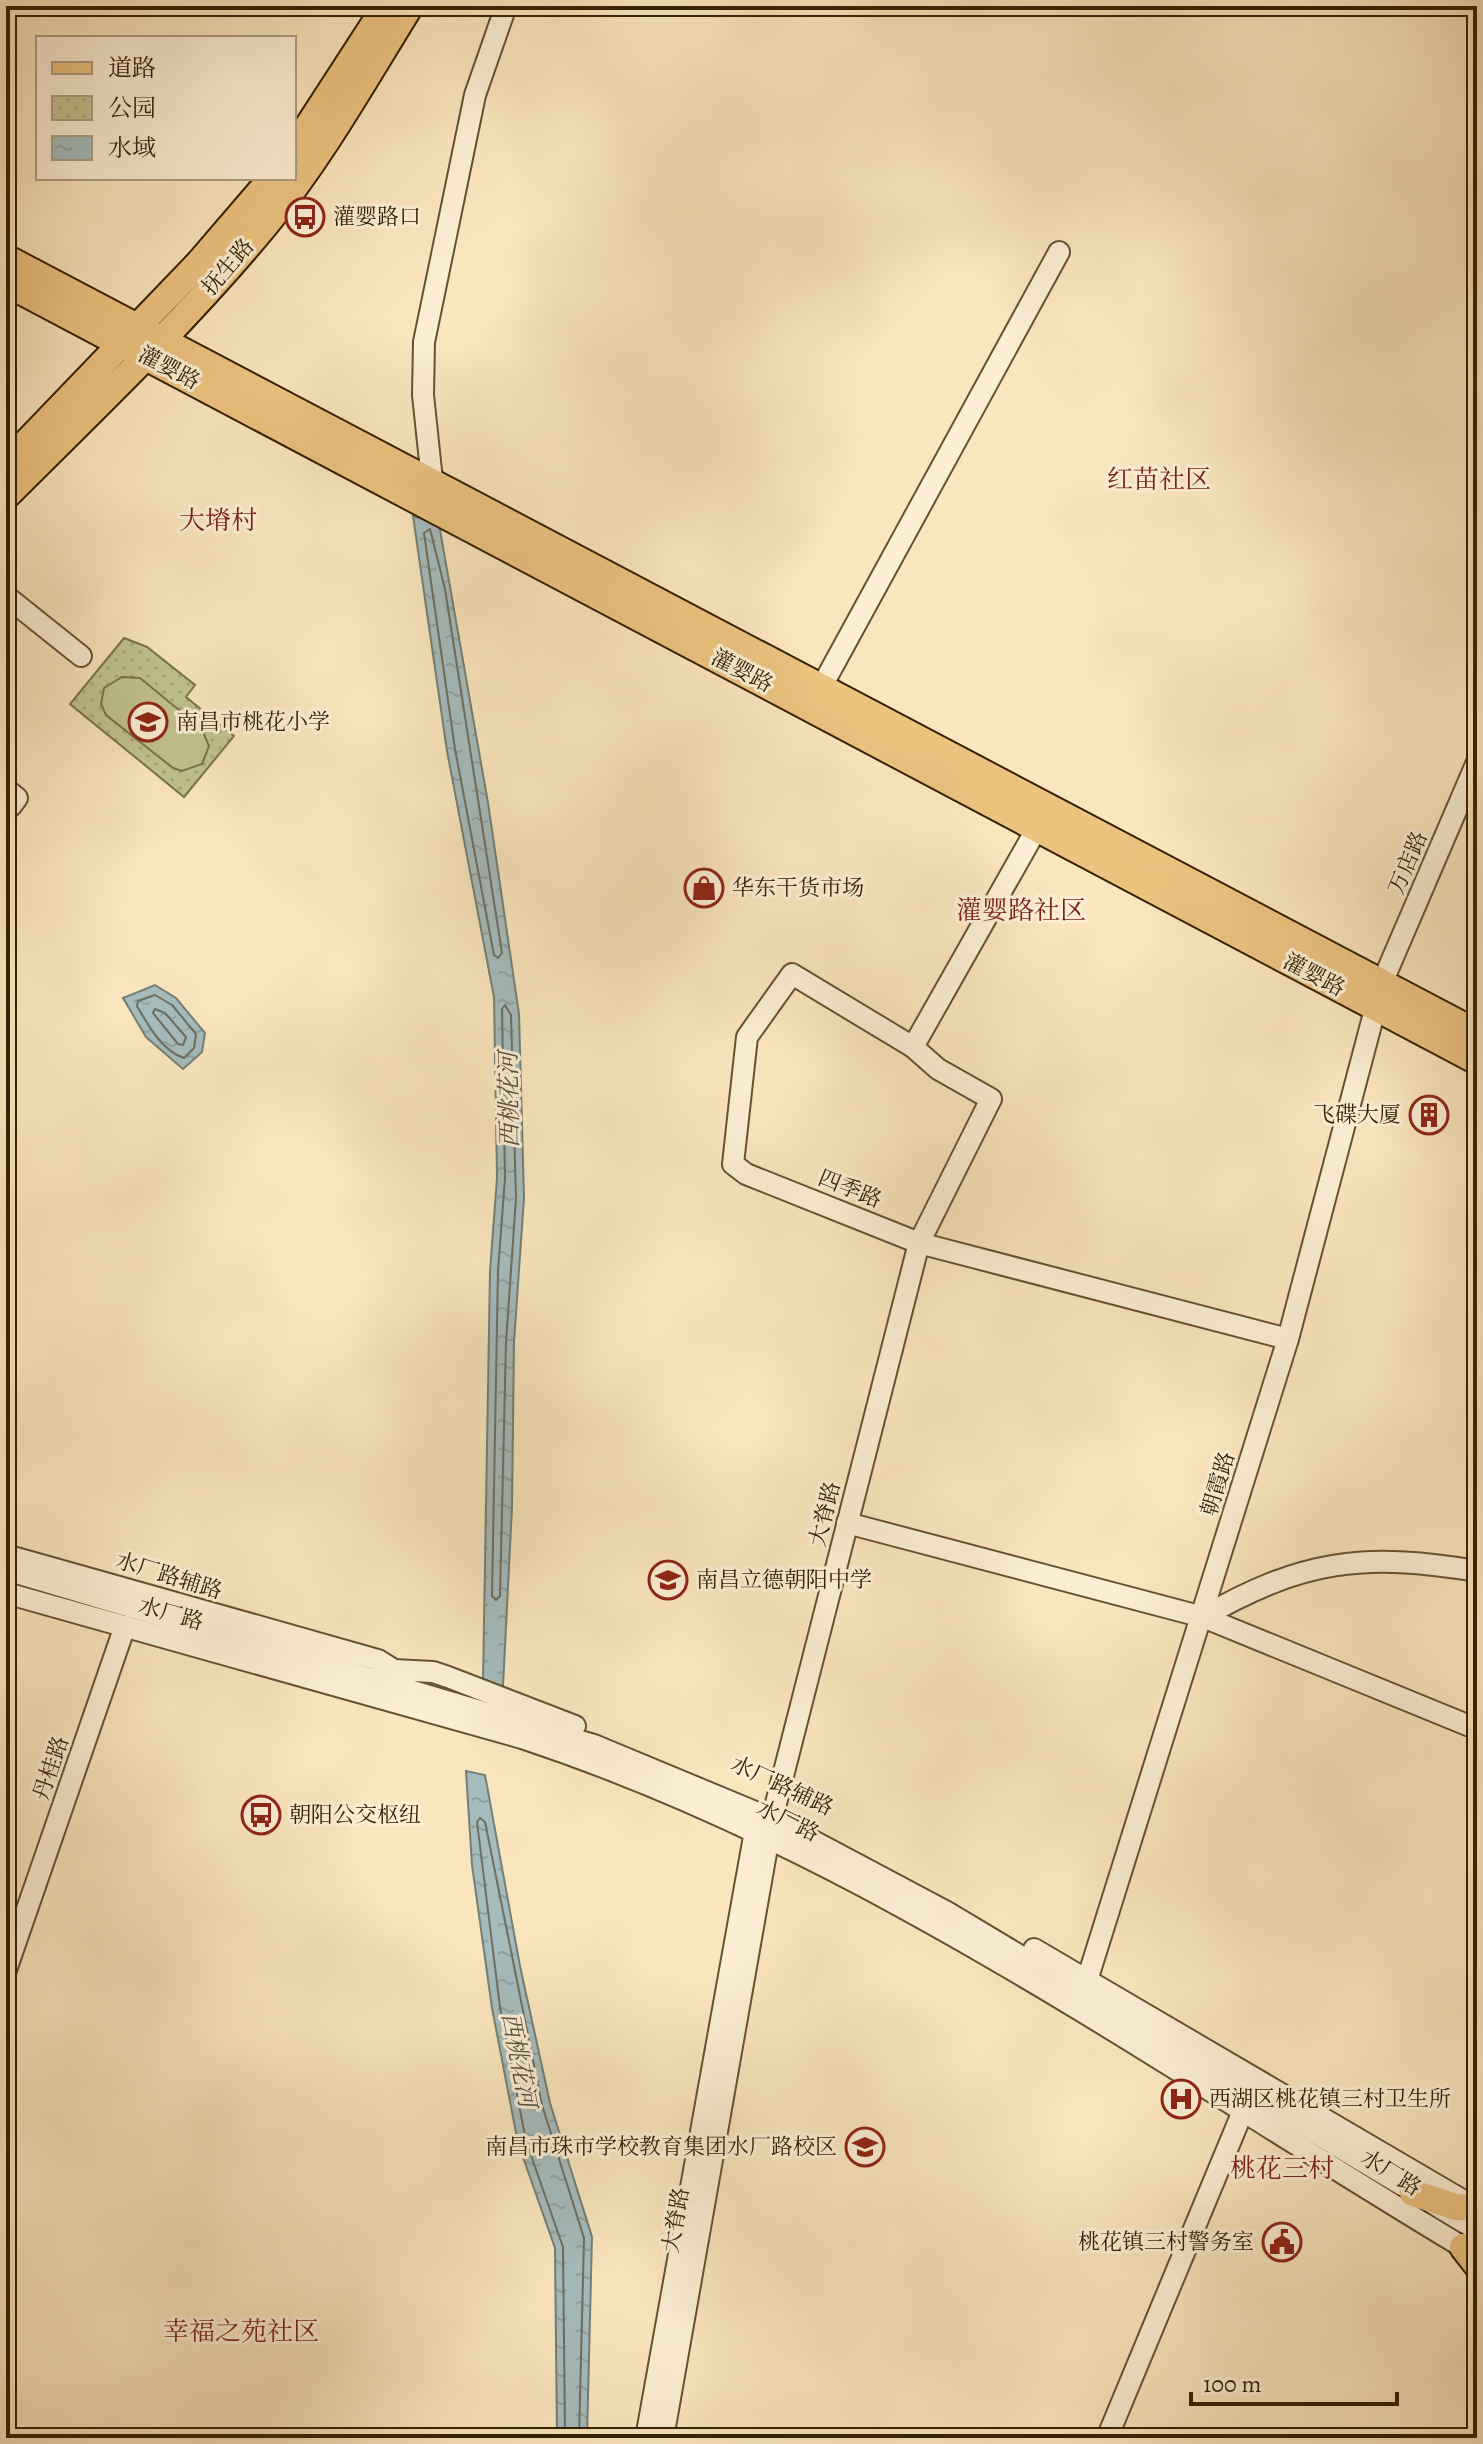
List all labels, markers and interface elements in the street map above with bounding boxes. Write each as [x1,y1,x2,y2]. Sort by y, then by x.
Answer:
legend [36,36,296,180]
text: 道路 [108,52,156,84]
text: 公园 [108,92,156,124]
text: 水域 [108,132,156,164]
bus stop icon: 灌婴路口 [284,196,326,238]
place label: 灌婴路口 [333,202,421,232]
street label: 抚生路 [195,232,261,302]
street label: 灌婴路 [133,339,205,397]
district label: 红苗社区 [1107,462,1211,497]
district label: 大塉村 [179,503,257,538]
street label: 灌婴路 [706,642,778,700]
school or university icon: 南昌市桃花小学 [127,701,169,743]
place label: 南昌市桃花小学 [176,707,330,737]
street label: 万店路 [1381,827,1435,899]
shop icon: 华东干货市场 [683,867,725,909]
place label: 华东干货市场 [732,873,864,903]
district label: 灌婴路社区 [956,893,1086,928]
street label: 灌婴路 [1278,946,1350,1004]
water label: 西桃花河 [492,1048,526,1148]
building icon: 飞碟大厦 [1408,1094,1450,1136]
place label: 飞碟大厦 [1313,1100,1401,1130]
street label: 四季路 [814,1163,886,1215]
street label: 朝霞路 [1194,1448,1242,1520]
street label: 大脊路 [802,1478,848,1550]
street label: 水厂路辅路 [112,1546,226,1606]
school or university icon: 南昌立德朝阳中学 [647,1559,689,1601]
place label: 南昌立德朝阳中学 [696,1565,872,1595]
street label: 水厂路 [135,1590,207,1638]
street label: 丹桂路 [26,1732,76,1804]
street label: 水厂路辅路 [727,1751,837,1821]
bus stop icon: 朝阳公交枢纽 [240,1794,282,1836]
street label: 水厂路 [753,1795,823,1847]
place label: 朝阳公交枢纽 [289,1800,421,1830]
water label: 西桃花河 [494,2010,545,2114]
hospital icon: 西湖区桃花镇三村卫生所 [1160,2078,1202,2120]
place label: 西湖区桃花镇三村卫生所 [1209,2084,1451,2114]
school or university icon: 南昌市珠市学校教育集团水厂路校区 [844,2126,886,2168]
place label: 南昌市珠市学校教育集团水厂路校区 [485,2132,837,2162]
street label: 水厂路 [1355,2143,1427,2203]
district label: 桃花三村 [1230,2151,1334,2186]
street label: 大脊路 [655,2185,697,2255]
public building icon: 桃花镇三村警务室 [1261,2221,1303,2263]
place label: 桃花镇三村警务室 [1078,2227,1254,2257]
district label: 幸福之苑社区 [163,2314,319,2349]
scale bar [1191,2356,1397,2406]
text: 100 m [1203,2368,1262,2400]

